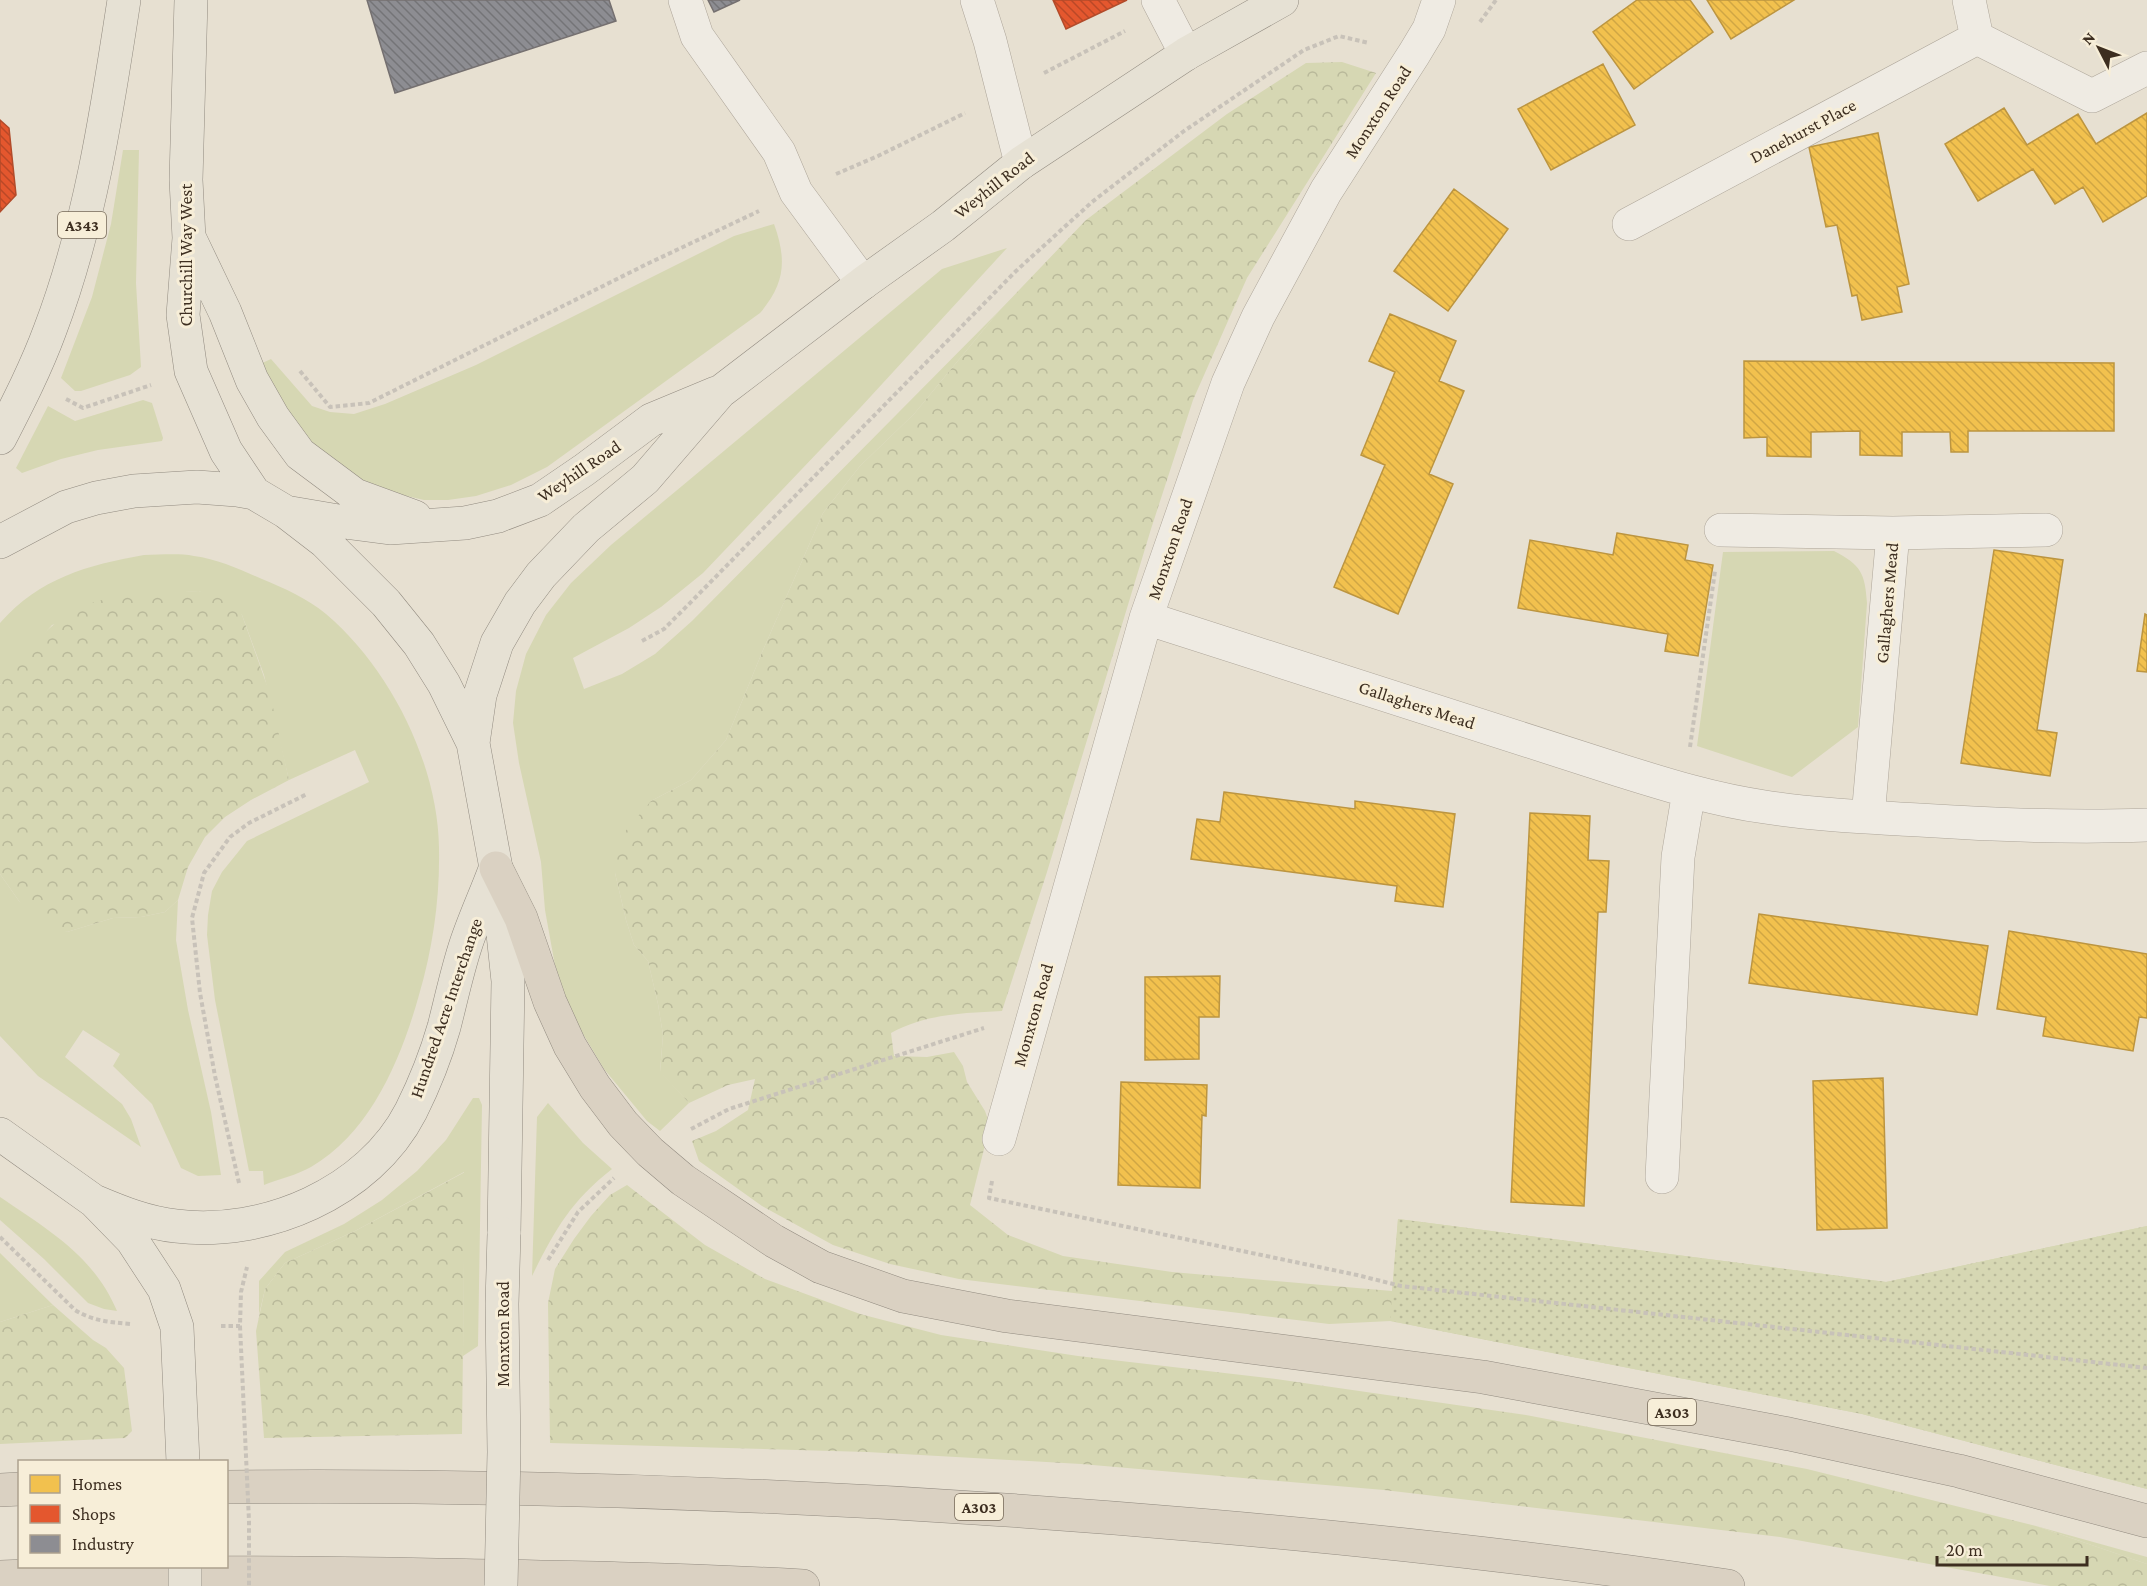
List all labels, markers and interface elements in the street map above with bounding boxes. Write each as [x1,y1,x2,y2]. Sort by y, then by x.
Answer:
north arrow [2069,18,2129,78]
text: N [2078,28,2098,48]
street label: Monxton Road [1341,62,1416,162]
street label: Danehurst Place [1747,95,1859,167]
street label: Weyhill Road [950,147,1038,222]
street label: Churchill Way West [176,183,196,326]
road number: A343 [58,212,106,238]
street label: Weyhill Road [534,436,625,506]
street label: Monxton Road [1143,495,1197,602]
street label: Gallaghers Mead [1872,541,1902,664]
street label: Gallaghers Mead [1356,677,1478,733]
street label: Hundred Acre Interchange [406,915,486,1100]
street label: Monxton Road [1009,961,1057,1069]
street label: Monxton Road [493,1280,513,1387]
road number: A303 [1648,1399,1696,1425]
legend [18,1460,228,1568]
text: Homes [72,1474,122,1494]
road number: A303 [955,1494,1003,1520]
text: Shops [72,1504,116,1524]
scale bar [1937,1529,2087,1567]
text: Industry [72,1534,135,1554]
text: 20 m [1946,1540,1983,1560]

